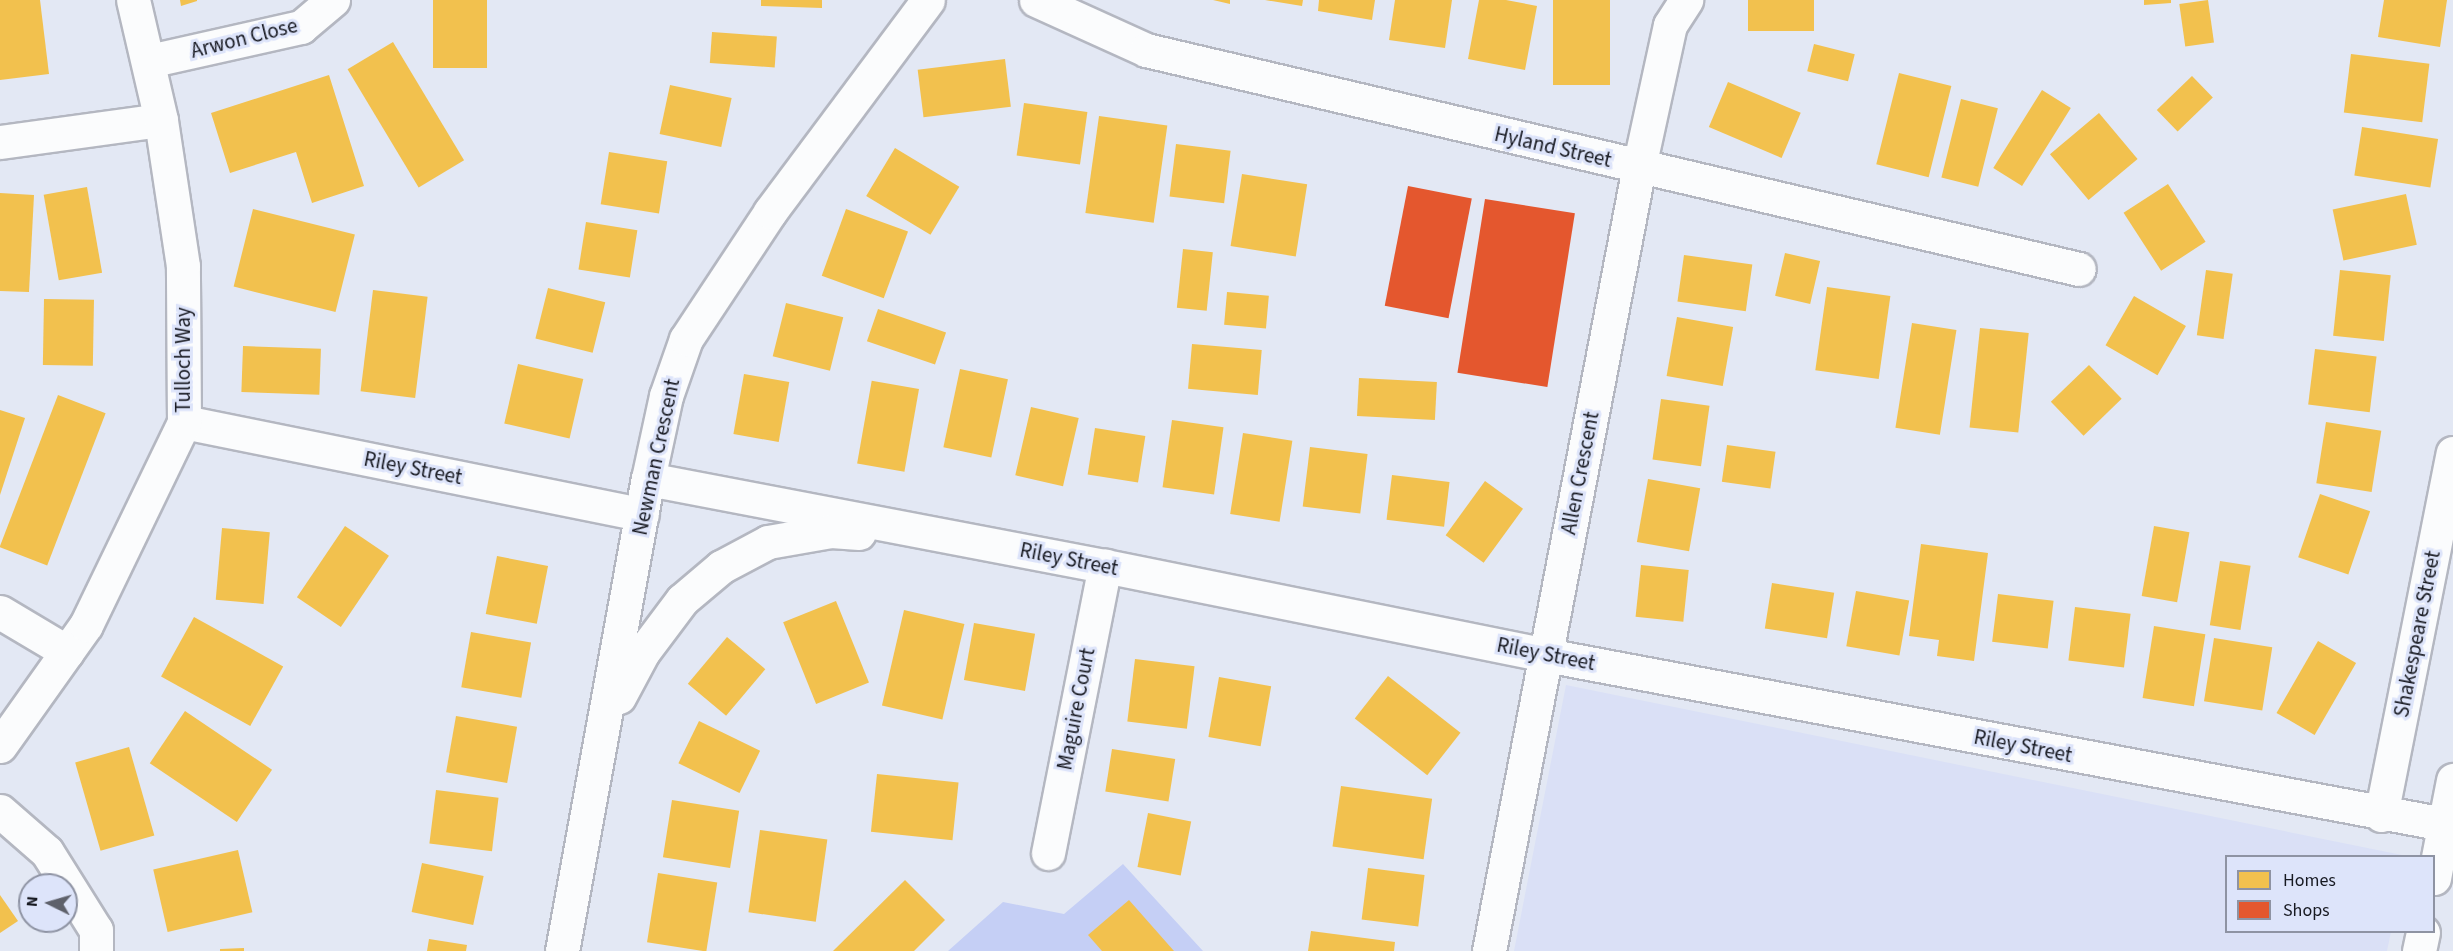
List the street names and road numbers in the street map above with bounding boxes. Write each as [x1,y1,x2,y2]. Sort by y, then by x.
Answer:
street label: Arwon Close [188,13,300,63]
street label: Hyland Street [1492,121,1614,173]
street label: Tulloch Way [170,307,196,413]
street label: Newman Crescent [627,376,685,538]
street label: Allen Crescent [1556,409,1604,537]
street label: Riley Street [362,446,464,490]
street label: Riley Street [1018,537,1120,581]
street label: Shakespeare Street [2388,549,2446,719]
street label: Riley Street [1495,632,1597,676]
street label: Maguire Court [1052,646,1100,772]
street label: Riley Street [1972,724,2074,768]

